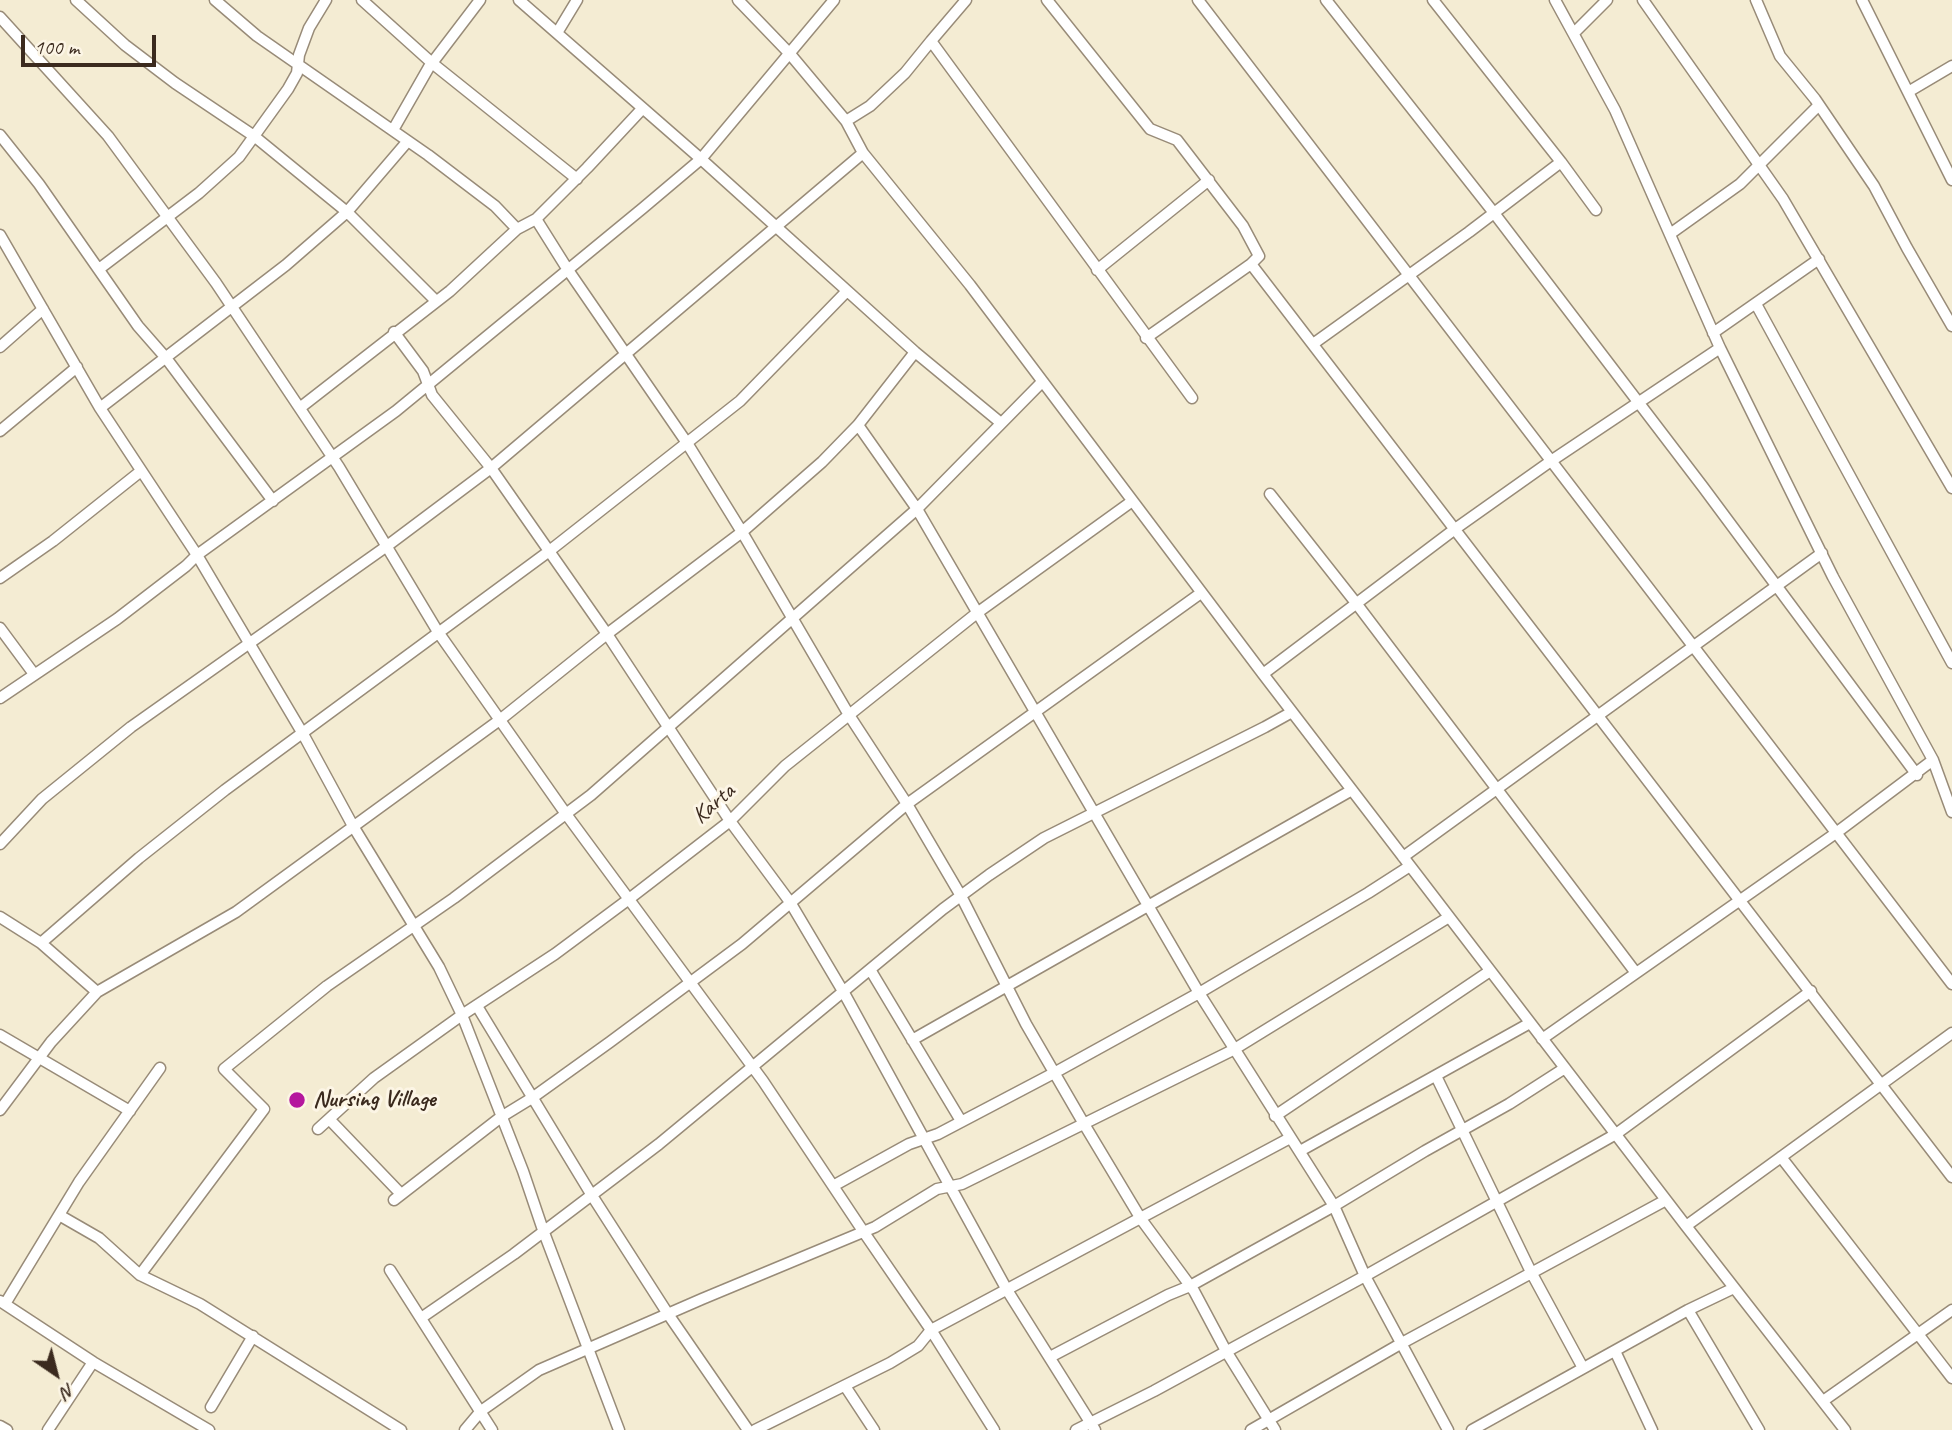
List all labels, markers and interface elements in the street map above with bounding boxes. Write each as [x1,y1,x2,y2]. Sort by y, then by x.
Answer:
scale bar [24,21,159,65]
text: 100 m [34,34,79,60]
street label: Karta [687,777,741,831]
place label: Nursing Village [313,1086,436,1114]
marker: Nursing Village [287,1090,307,1110]
north arrow [21,1339,91,1409]
text: N [56,1378,80,1404]

